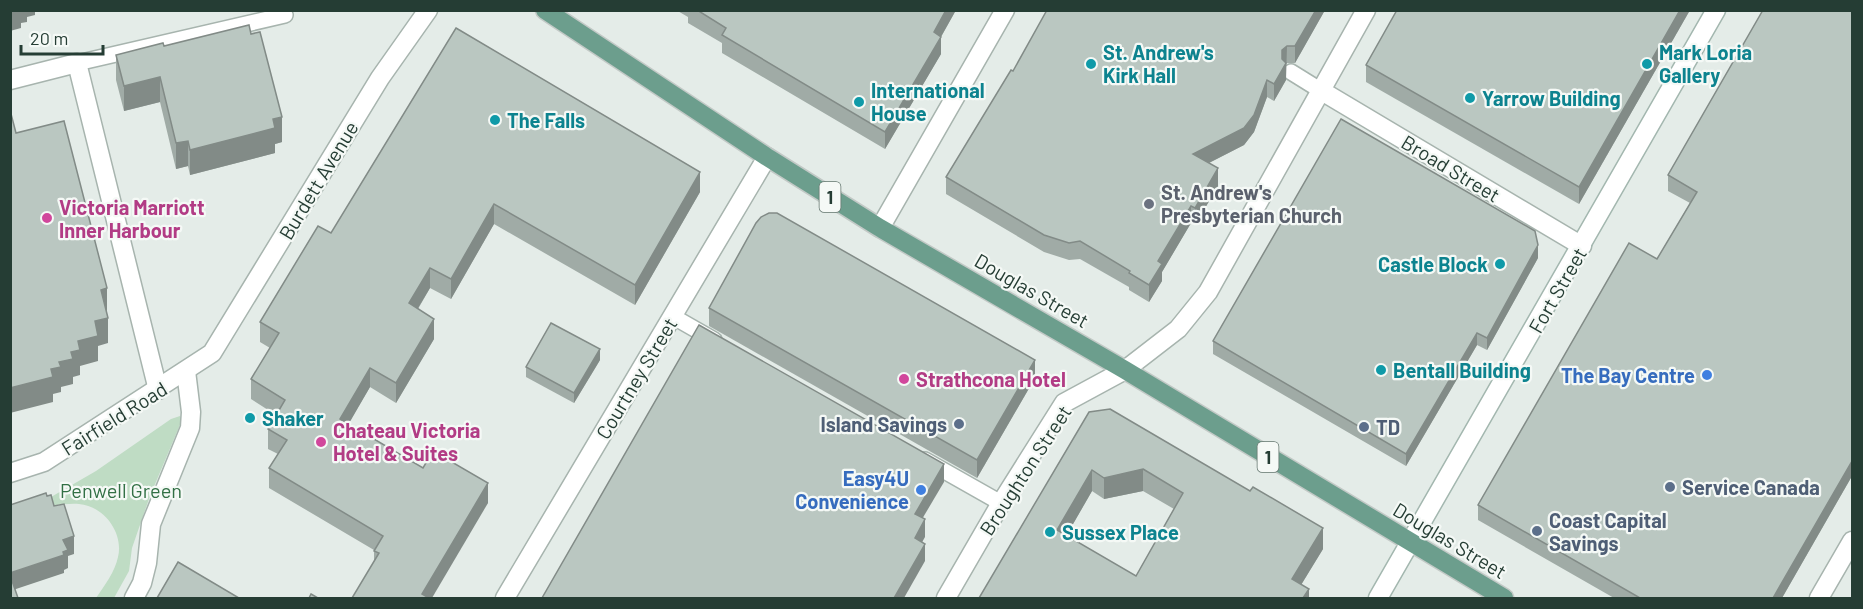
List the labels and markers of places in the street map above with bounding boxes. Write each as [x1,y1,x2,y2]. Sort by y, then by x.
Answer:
place label: St. Andrew's Kirk Hall [1103,40,1214,87]
place label: Mark Loria Gallery [1659,40,1752,87]
marker: St. Andrew's Kirk Hall [1084,57,1098,71]
marker: Mark Loria Gallery [1640,57,1654,71]
place label: International House [871,78,985,125]
place label: Yarrow Building [1482,86,1621,110]
marker: Yarrow Building [1463,91,1477,105]
marker: International House [852,95,866,109]
place label: The Falls [507,108,585,132]
marker: The Falls [488,113,502,127]
place label: St. Andrew's Presbyterian Church [1161,180,1342,227]
place label: Victoria Marriott Inner Harbour [59,195,205,242]
marker: St. Andrew's Presbyterian Church [1142,197,1156,211]
marker: Victoria Marriott Inner Harbour [40,211,54,225]
place label: Castle Block [1378,252,1488,276]
marker: Castle Block [1493,257,1507,271]
place label: Bentall Building [1393,358,1531,382]
marker: Bentall Building [1374,363,1388,377]
place label: The Bay Centre [1561,363,1695,387]
place label: Strathcona Hotel [916,367,1066,391]
marker: The Bay Centre [1700,368,1714,382]
marker: Strathcona Hotel [897,372,911,386]
place label: Shaker [262,406,324,430]
marker: Shaker [243,411,257,425]
place label: Island Savings [820,412,947,436]
place label: TD [1376,415,1400,439]
marker: Island Savings [952,417,966,431]
place label: Chateau Victoria Hotel & Suites [333,418,480,465]
marker: TD [1357,420,1371,434]
marker: Chateau Victoria Hotel & Suites [314,435,328,449]
place label: Easy4U Convenience [795,466,909,513]
place label: Service Canada [1682,475,1820,499]
marker: Service Canada [1663,480,1677,494]
marker: Easy4U Convenience [914,483,928,497]
place label: Coast Capital Savings [1549,508,1667,555]
place label: Sussex Place [1062,520,1179,544]
marker: Coast Capital Savings [1530,524,1544,538]
marker: Sussex Place [1043,525,1057,539]

